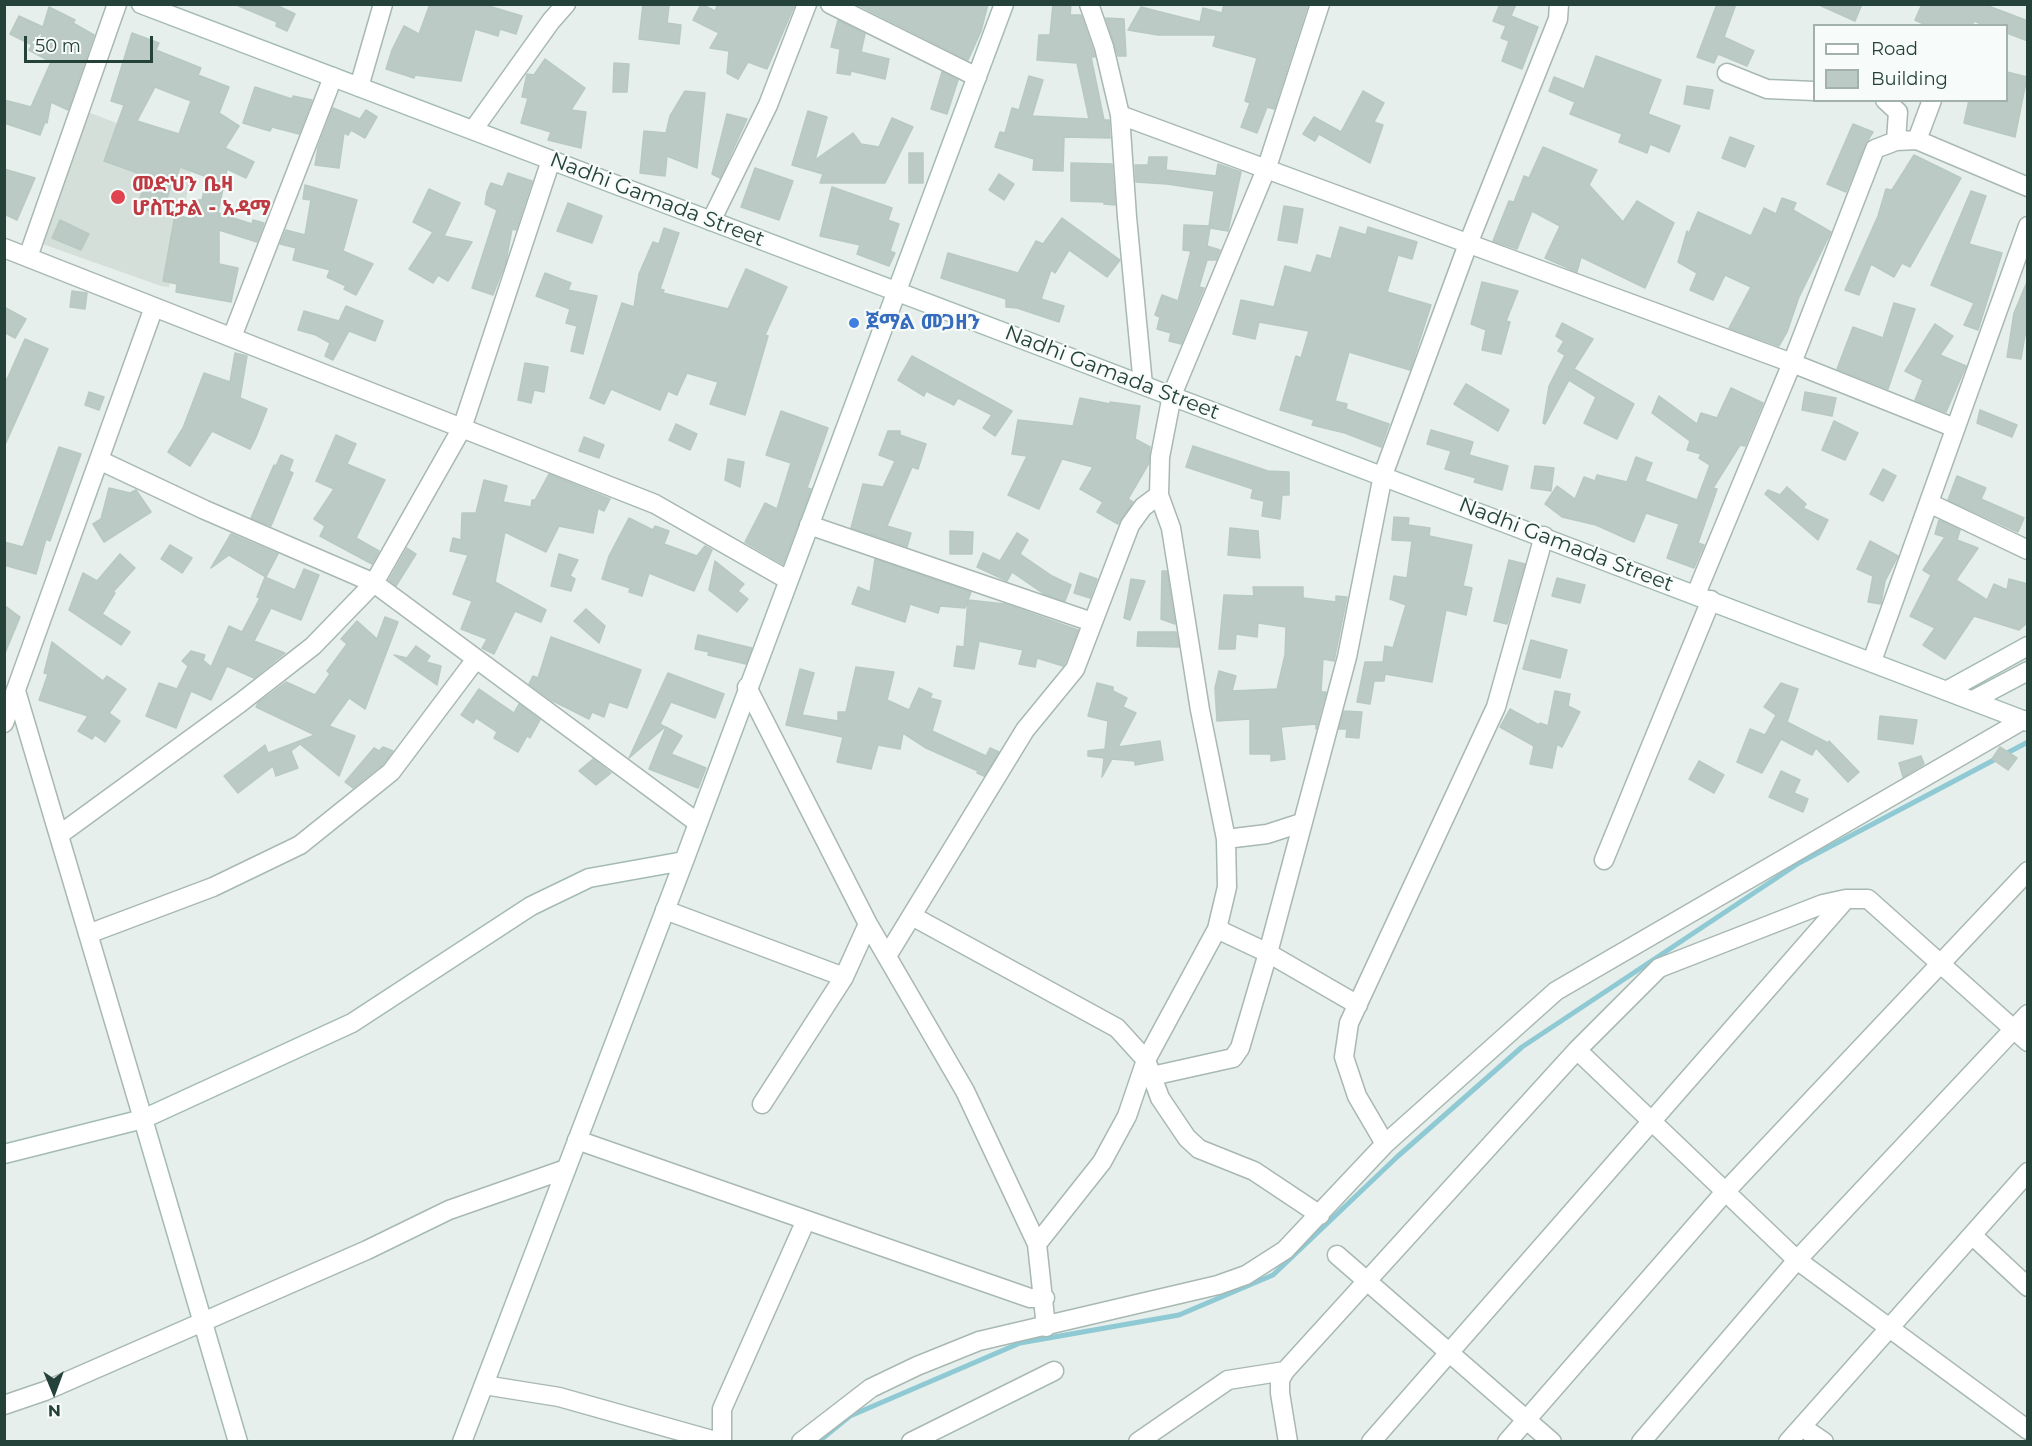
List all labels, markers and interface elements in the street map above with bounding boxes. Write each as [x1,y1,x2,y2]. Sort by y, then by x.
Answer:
scale bar [27,24,156,62]
legend [1813,24,2008,102]
text: 50 m [35,35,81,57]
text: Road [1871,38,1918,60]
text: Building [1871,68,1948,90]
street label: Nadhi Gamada Street [546,147,768,253]
place label: መድህን ቤዛ ሆስፒታል - አዳማ [132,172,271,222]
marker: መድህን ቤዛ ሆስፒታል - አዳማ [109,188,127,206]
place label: ጀማል መጋዘን [866,310,980,336]
marker: ጀማል መጋዘን [847,316,861,330]
street label: Nadhi Gamada Street [1001,320,1223,426]
street label: Nadhi Gamada Street [1455,492,1677,598]
north arrow [24,1362,84,1422]
text: N [48,1401,61,1420]

